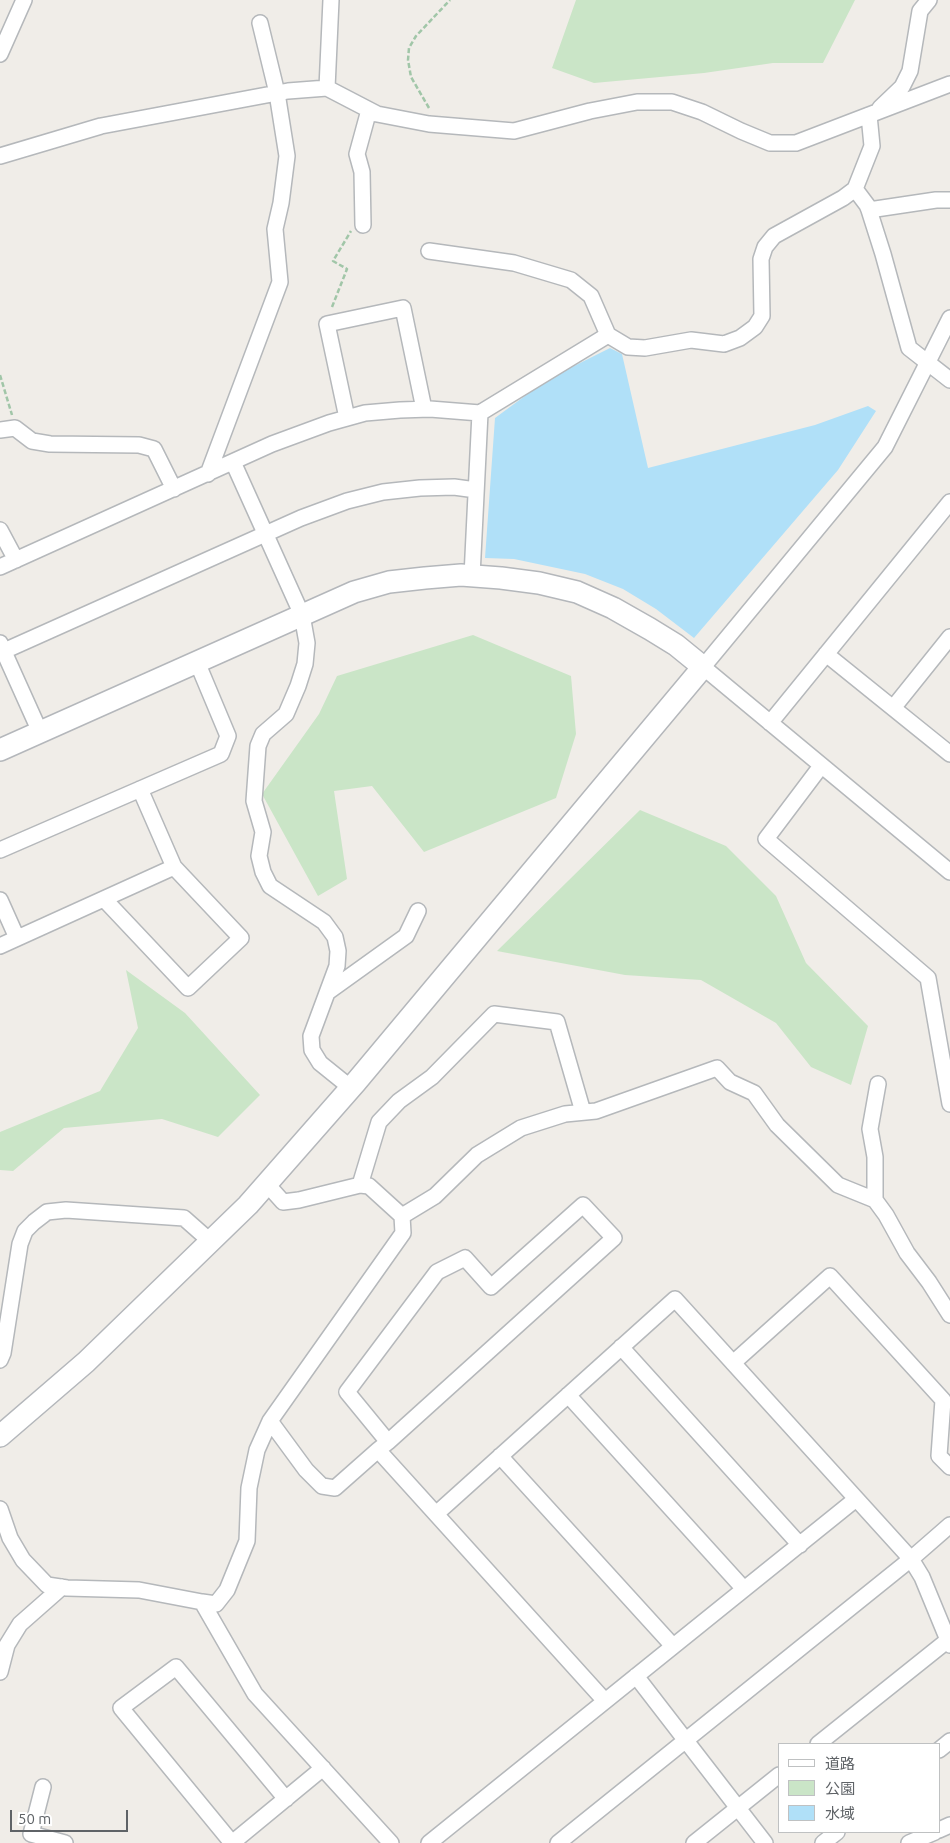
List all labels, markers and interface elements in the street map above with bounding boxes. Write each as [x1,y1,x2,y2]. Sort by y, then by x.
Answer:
legend [778,1743,940,1833]
text: 道路 [825,1755,855,1772]
text: 公園 [825,1780,855,1797]
scale bar [12,1800,130,1832]
text: 水域 [825,1805,855,1822]
text: 50 m [18,1810,51,1827]

